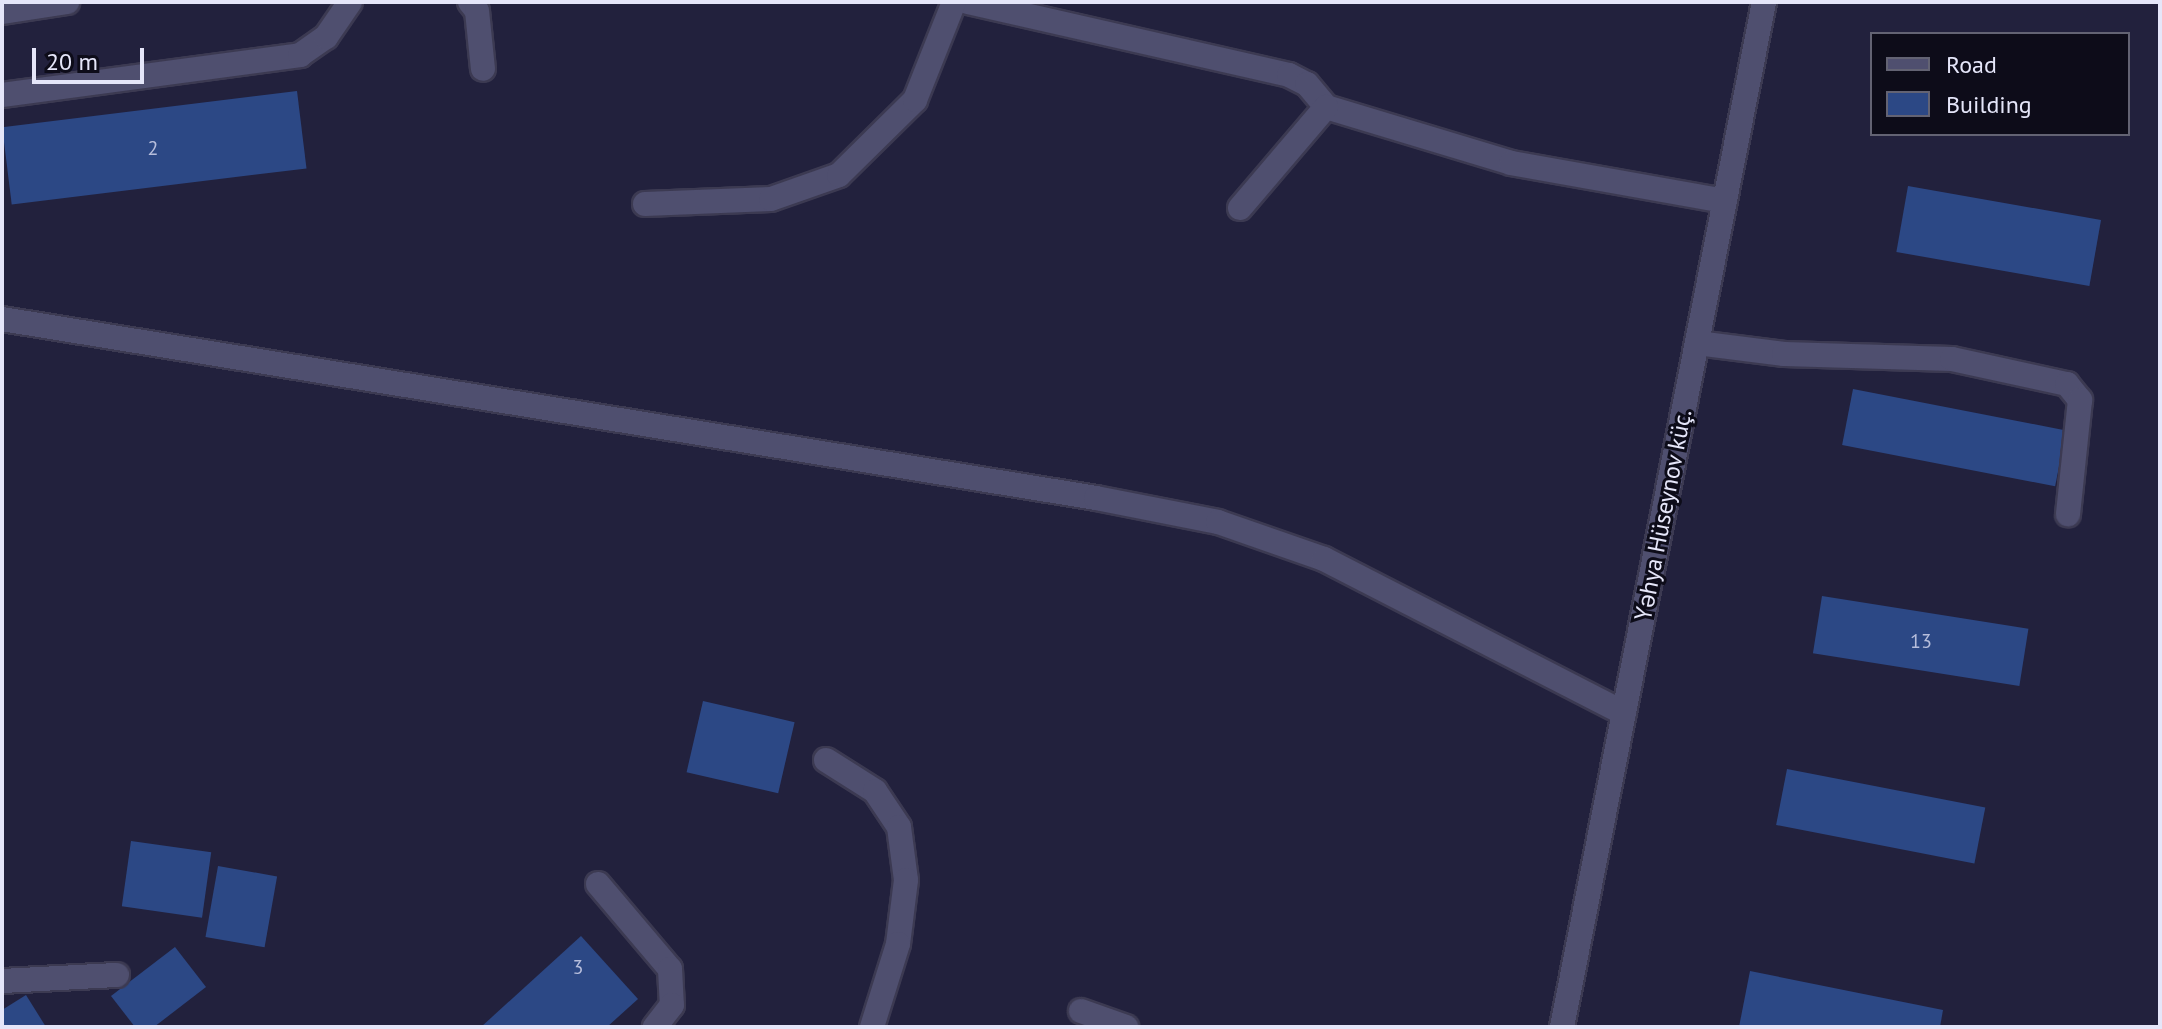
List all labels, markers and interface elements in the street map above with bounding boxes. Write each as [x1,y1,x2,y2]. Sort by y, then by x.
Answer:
scale bar [36,32,148,82]
legend [1870,32,2130,136]
text: 20 m [46,46,98,77]
text: Road [1946,49,1997,80]
text: Building [1946,89,2032,120]
house number: 2 [148,136,158,160]
street label: Yəhya Hüseynov küç. [1628,407,1698,623]
house number: 13 [1910,629,1932,653]
house number: 3 [573,955,583,979]

